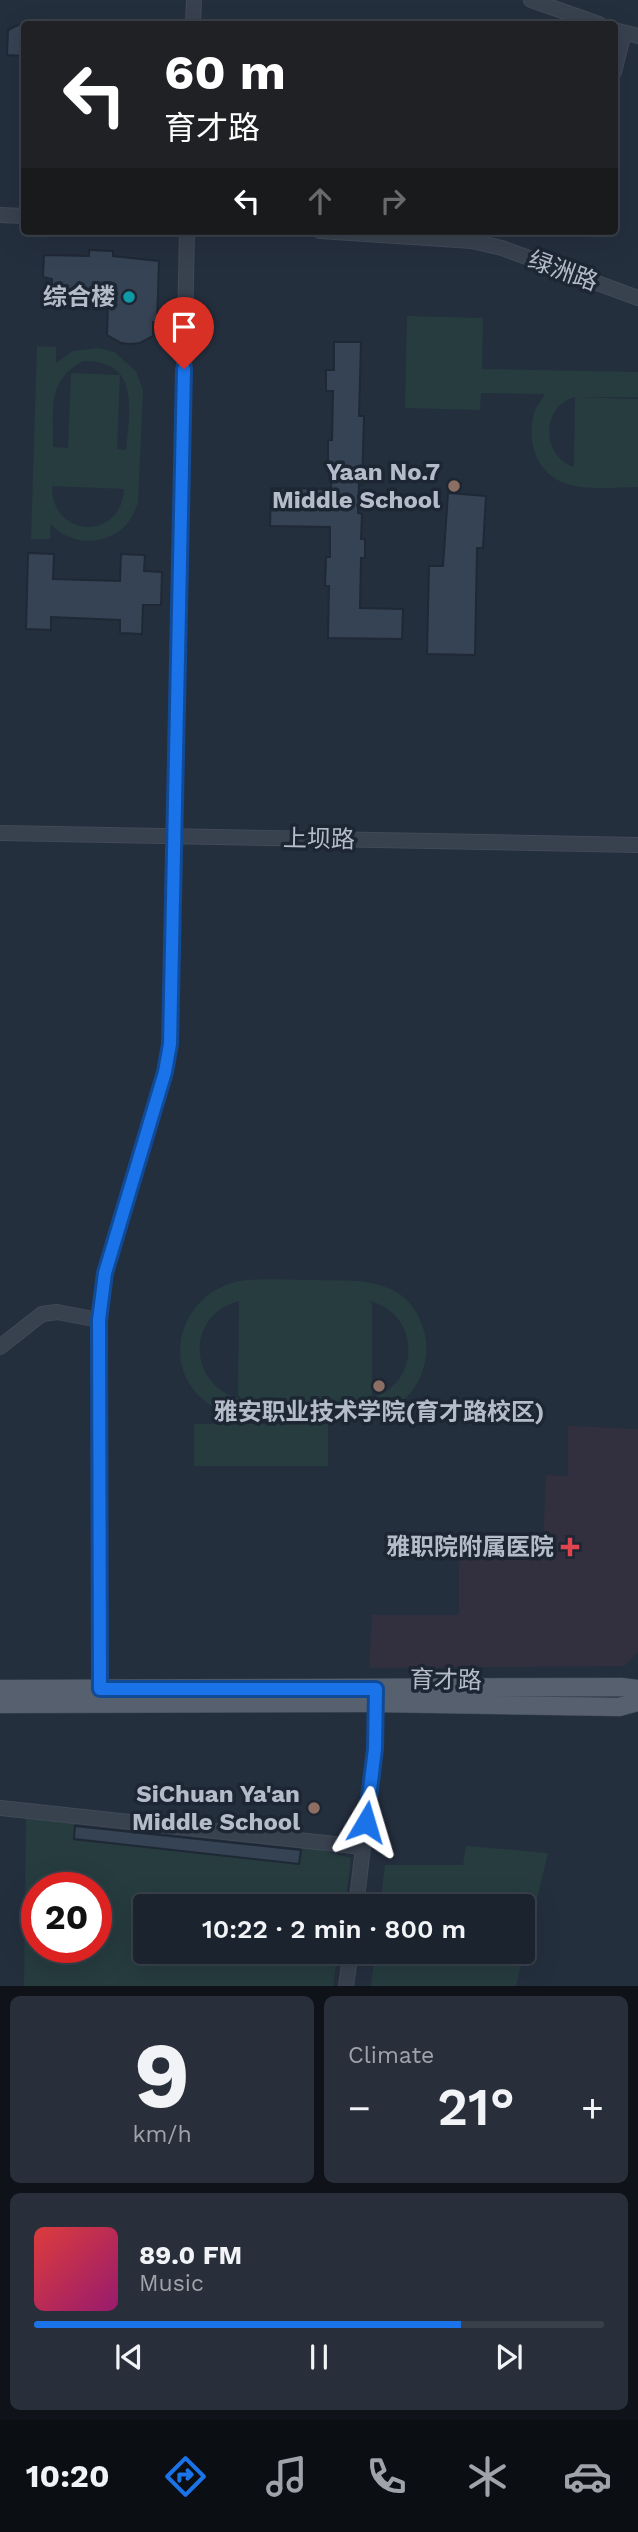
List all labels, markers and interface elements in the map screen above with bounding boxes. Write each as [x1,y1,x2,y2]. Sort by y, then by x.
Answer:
text: 60 m [164,43,286,101]
icon: left [49,49,140,140]
text: 育才路 [164,109,260,147]
icon: left [228,182,266,220]
icon: ahead [301,182,339,220]
icon: right [374,182,412,220]
street label: 绿洲路 [524,246,602,296]
place label: 综合楼 [43,283,115,311]
marker: 综合楼 [121,289,137,305]
pin [154,297,214,369]
icon: arrive [165,308,203,346]
place label: Yaan No.7 Middle School [272,458,440,514]
marker: Yaan No.7 Middle School [446,478,462,494]
street label: 上坝路 [283,824,355,854]
marker: 雅安职业技术学院(育才路校区) [371,1378,387,1394]
place label: 雅安职业技术学院(育才路校区) [214,1398,544,1426]
place label: 雅职院附属医院 [386,1533,554,1561]
marker: 雅职院附属医院 [560,1537,580,1557]
street label: 育才路 [410,1665,482,1695]
place label: SiChuan Ya'an Middle School [132,1780,300,1836]
position arrow [329,1785,403,1859]
marker: SiChuan Ya'an Middle School [306,1800,322,1816]
speed limit sign: 20 [21,1872,112,1963]
text: 10:22 · 2 min · 800 m [202,1914,466,1944]
text: 9 [134,2022,190,2129]
text: Climate [348,2042,434,2069]
text: 21° [437,2077,515,2138]
text: − [348,2086,371,2130]
text: + [581,2086,604,2130]
text: km/h [132,2121,192,2148]
text: 89.0 FM [139,2240,242,2270]
text: Music [139,2270,204,2297]
icon: previous [110,2338,148,2376]
icon: pause [300,2338,338,2376]
icon: next [490,2338,528,2376]
icon: directions [161,2452,210,2501]
icon: music [262,2452,311,2501]
icon: phone [362,2452,411,2501]
icon: climate [463,2452,512,2501]
icon: car [563,2452,612,2501]
text: 10:20 [26,2457,110,2495]

